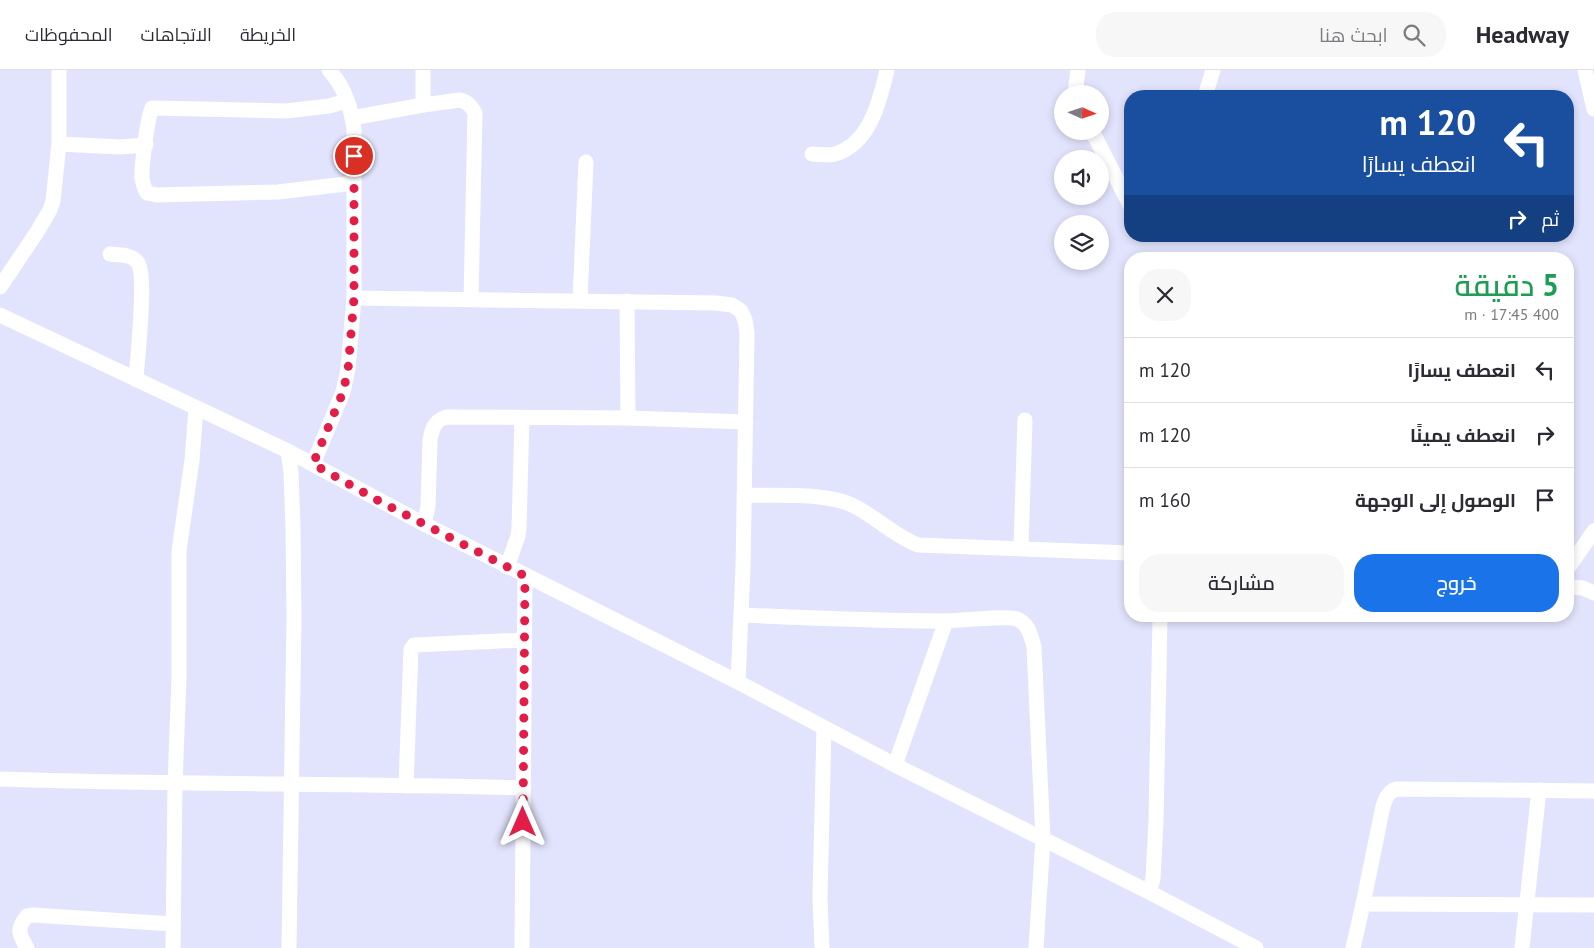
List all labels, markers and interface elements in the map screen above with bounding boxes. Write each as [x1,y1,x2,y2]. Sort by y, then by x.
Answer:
search box [1096,12,1446,57]
text: Headway [1476,19,1569,50]
icon: search [1400,21,1428,49]
text: المحفوظات [25,23,113,46]
text: الاتجاهات [141,23,212,46]
text: الخريطة [240,23,296,46]
text: ابحث هنا [1319,23,1388,47]
north arrow [1054,85,1109,140]
map controls [1054,85,1109,270]
text: 120 m [1379,99,1476,145]
icon: left [1494,110,1559,175]
pin [333,135,375,177]
icon: arrive [340,142,368,170]
button: sound [1054,150,1109,205]
text: انعطف يسارًا [1362,150,1476,178]
icon: right [1503,205,1531,233]
text: ثم [1541,207,1559,231]
button: layers [1054,215,1109,270]
text: 5 دقيقة [1455,265,1559,304]
button: close [1139,269,1191,321]
text: 400 m · 17:45 [1464,304,1559,324]
icon: left [1531,356,1559,384]
text: 120 m [1139,358,1191,382]
text: انعطف يسارًا [1408,358,1516,382]
icon: right [1531,421,1559,449]
text: 120 m [1139,423,1191,447]
text: انعطف يمينًا [1410,423,1516,447]
icon: arrive [1531,486,1559,514]
text: 160 m [1139,488,1191,512]
text: الوصول إلى الوجهة [1355,488,1516,512]
button: مشاركة [1139,554,1344,612]
button: خروج [1354,554,1559,612]
position arrow [496,795,548,847]

